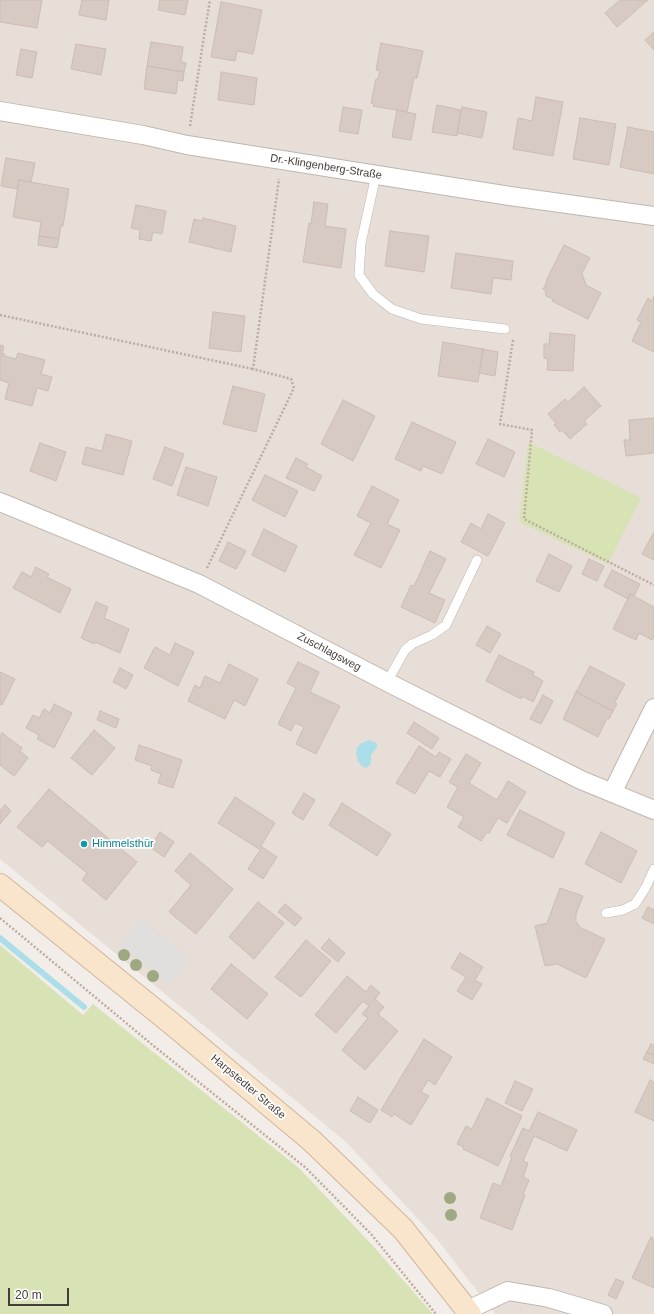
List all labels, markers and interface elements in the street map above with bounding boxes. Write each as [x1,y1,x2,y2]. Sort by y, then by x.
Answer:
street label: Dr.-Klingenberg-Straße [269,152,383,182]
street label: Zuschlagsweg [295,630,363,674]
place label: Himmelsthür [92,837,154,851]
marker: Himmelsthür [79,839,89,849]
street label: Harpstedter Straße [208,1052,288,1122]
scale bar [10,1280,71,1306]
text: 20 m [15,1288,42,1302]

